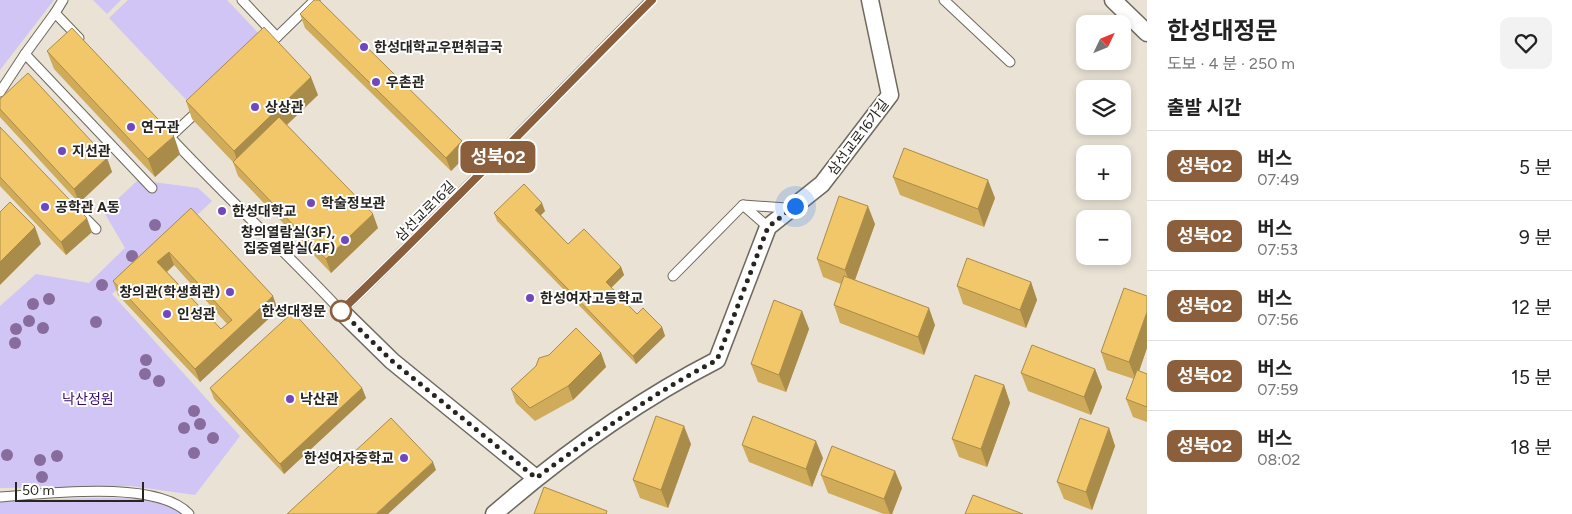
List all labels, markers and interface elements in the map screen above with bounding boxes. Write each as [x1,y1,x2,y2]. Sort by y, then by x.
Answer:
north arrow [1076,15,1131,70]
map controls [1076,15,1131,265]
text: 한성대정문 [1167,16,1277,45]
button: heart [1500,17,1552,69]
place label: 한성대학교우편취급국 [374,39,503,56]
marker: 한성대학교우편취급국 [358,41,370,53]
text: 도보 · 4 분 · 250 m [1167,54,1295,73]
place label: 우촌관 [386,74,425,91]
marker: 우촌관 [370,76,382,88]
button: layers [1076,80,1131,135]
street label: 삼선교로16가길 [824,96,893,179]
text: 출발 시간 [1167,96,1241,119]
place label: 상상관 [265,99,304,116]
marker: 상상관 [249,101,261,113]
place label: 연구관 [141,119,180,136]
marker: 연구관 [125,121,137,133]
line badge: 성북02 [463,141,533,173]
place label: 지선관 [72,143,111,160]
marker: 지선관 [56,145,68,157]
button: + [1076,145,1131,200]
text: 성북02 [470,146,526,168]
text: 버스 [1257,147,1292,170]
text: 성북02 [1177,155,1232,177]
text: 5 분 [1519,156,1552,179]
text: 07:49 [1257,170,1299,189]
street label: 삼선교로16길 [392,178,459,245]
your location [783,194,808,219]
place label: 학술정보관 [321,195,386,212]
marker: 학술정보관 [305,197,317,209]
place label: 공학관 A동 [55,199,120,216]
marker: 공학관 A동 [39,201,51,213]
place label: 한성대학교 [232,203,297,220]
marker: 한성대학교 [216,205,228,217]
button: − [1076,210,1131,265]
text: 버스 [1257,217,1292,240]
place label: 창의열람실(3F), 집중열람실(4F) [241,224,335,257]
text: 성북02 [1177,225,1232,247]
text: 9 분 [1519,226,1552,249]
marker: 창의열람실(3F), 집중열람실(4F) [339,234,351,246]
text: 07:53 [1257,240,1298,259]
place label: 창의관(학생회관) [119,284,220,301]
marker: 창의관(학생회관) [224,286,236,298]
text: 버스 [1257,287,1292,310]
place label: 한성여자고등학교 [540,290,643,307]
marker: 한성여자고등학교 [524,292,536,304]
text: 성북02 [1177,295,1232,317]
text: 12 분 [1511,296,1552,319]
marker: 한성대정문 [330,300,352,322]
place label: 한성대정문 [262,303,326,320]
place label: 인성관 [177,306,216,323]
marker: 인성관 [161,308,173,320]
text: 07:56 [1257,310,1298,329]
text: 버스 [1257,357,1292,380]
text: 성북02 [1177,365,1232,387]
text: 15 분 [1511,366,1552,389]
text: 07:59 [1257,380,1298,399]
park label: 낙산정원 [62,391,114,408]
place label: 낙산관 [300,391,339,408]
marker: 낙산관 [284,393,296,405]
text: 버스 [1257,427,1292,450]
text: 성북02 [1177,435,1232,457]
text: 18 분 [1510,436,1552,459]
place label: 한성여자중학교 [304,450,394,467]
text: 08:02 [1257,450,1301,469]
marker: 한성여자중학교 [398,452,410,464]
scale bar [15,479,144,502]
text: 50 m [22,482,54,499]

